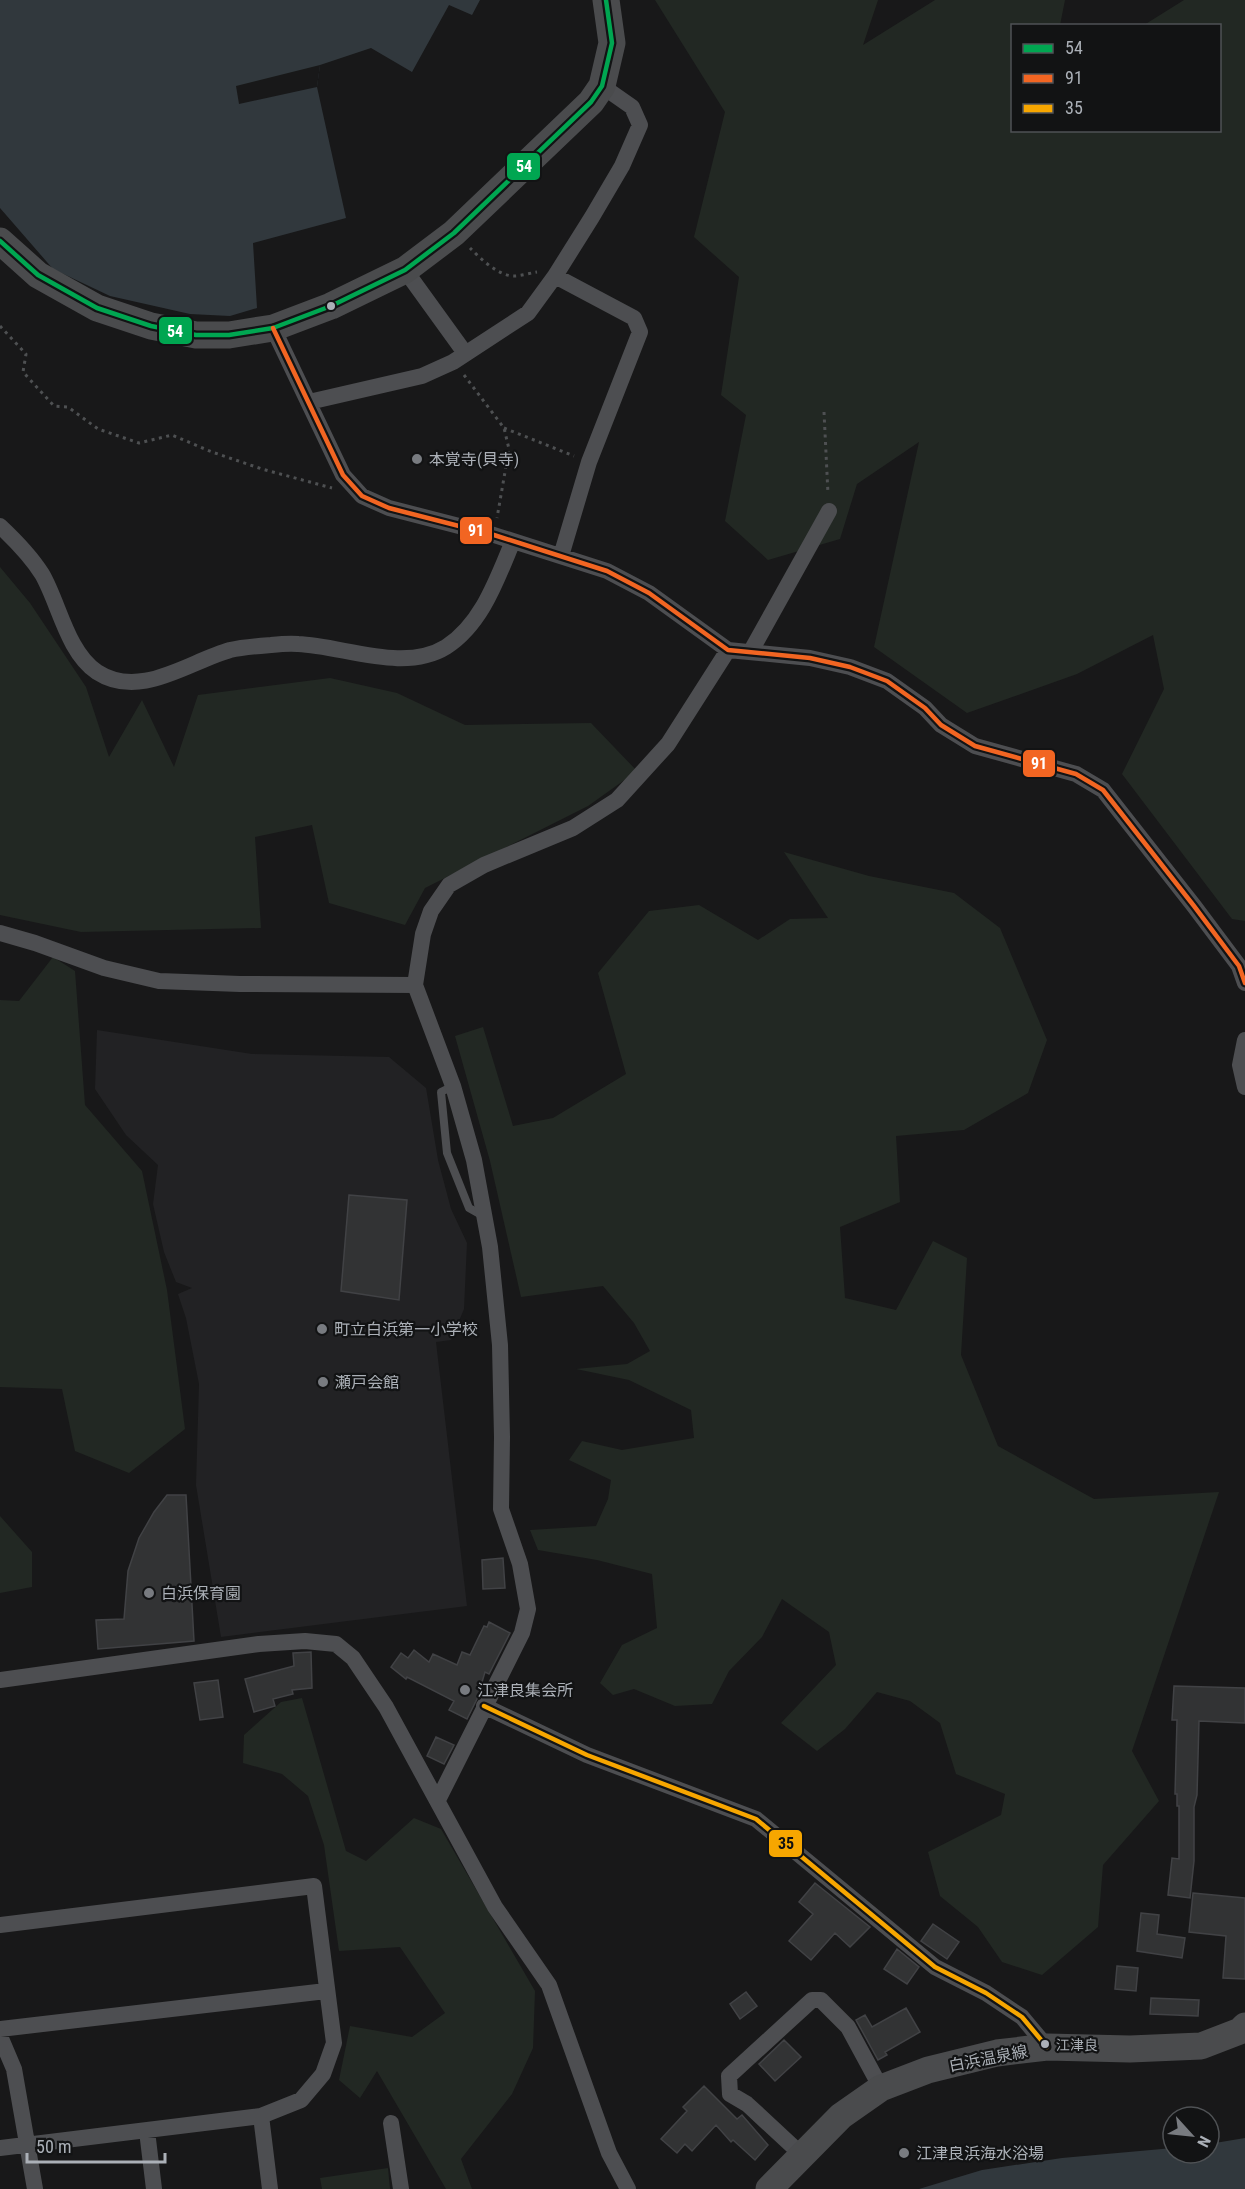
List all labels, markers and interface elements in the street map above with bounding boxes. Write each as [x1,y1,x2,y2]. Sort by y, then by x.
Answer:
legend [1011,24,1221,132]
text: 54 [1065,37,1083,58]
text: 91 [1065,67,1083,88]
text: 35 [1065,97,1083,118]
line badge: 54 [506,152,541,181]
text: 54 [516,157,532,176]
unlabelled marker [325,300,337,312]
line badge: 54 [158,316,193,345]
text: 54 [167,322,183,341]
place label: 本覚寺(貝寺) [429,450,519,469]
marker: 本覚寺(貝寺) [410,452,424,466]
line badge: 91 [459,516,493,545]
text: 91 [468,521,484,540]
line badge: 91 [1022,749,1056,778]
text: 91 [1031,754,1047,773]
place label: 町立白浜第一小学校 [334,1320,478,1339]
marker: 町立白浜第一小学校 [315,1322,329,1336]
place label: 瀬戸会館 [335,1373,399,1392]
marker: 瀬戸会館 [316,1375,330,1389]
place label: 白浜保育園 [161,1584,241,1603]
marker: 白浜保育園 [142,1586,156,1600]
place label: 江津良集会所 [477,1681,573,1700]
marker: 江津良集会所 [458,1683,472,1697]
line badge: 35 [768,1829,803,1858]
text: 35 [778,1834,794,1853]
place label: 江津良 [1056,2037,1098,2053]
marker: 江津良 [1039,2038,1051,2050]
street label: 白浜温泉線 [947,2042,1029,2075]
north arrow [1161,2105,1221,2165]
scale bar [27,2126,165,2164]
text: N [1193,2133,1215,2150]
text: 50 m [36,2136,71,2157]
place label: 江津良浜海水浴場 [916,2144,1044,2163]
marker: 江津良浜海水浴場 [897,2146,911,2160]

